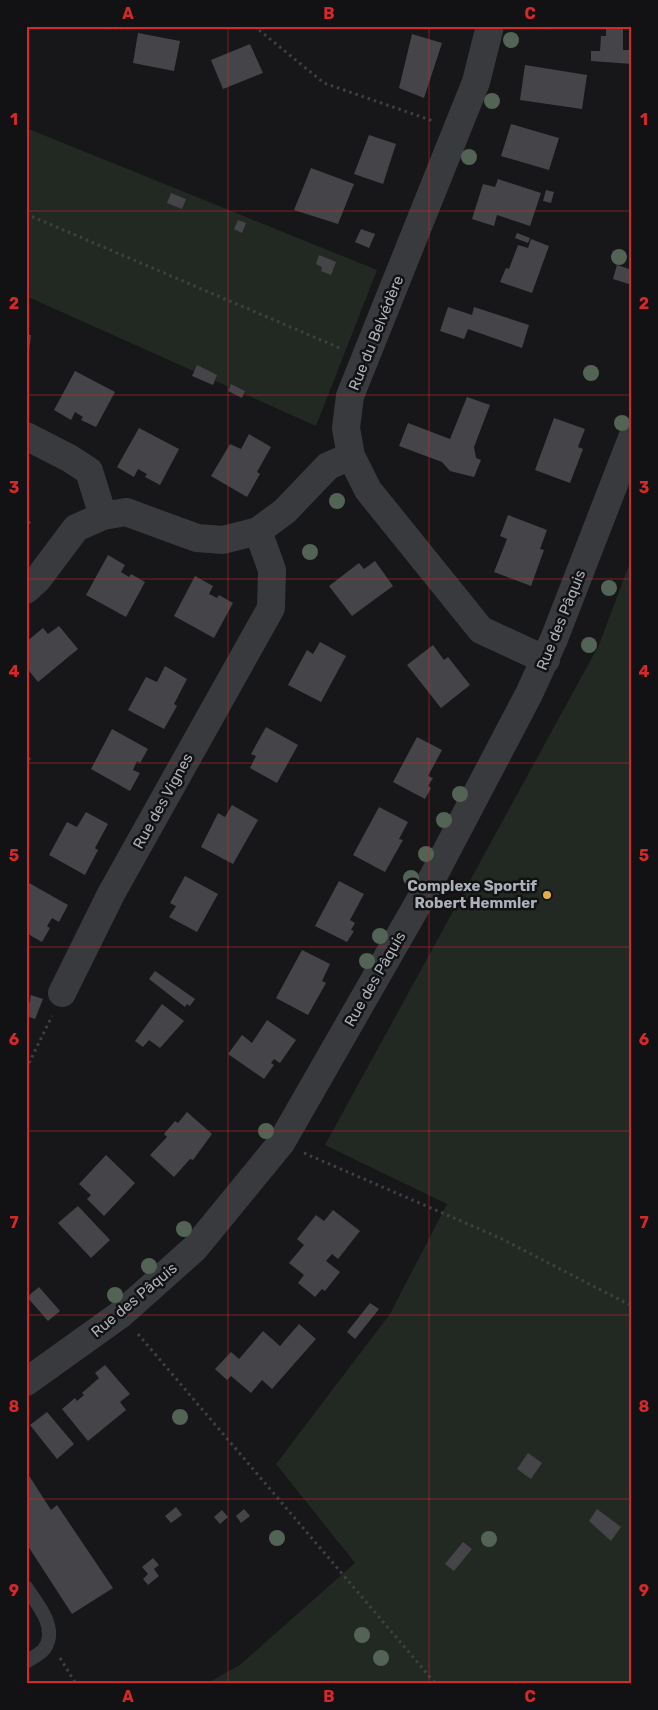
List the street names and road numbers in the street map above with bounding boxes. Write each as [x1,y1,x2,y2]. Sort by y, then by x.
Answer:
street label: Rue du Belvédère [345,273,407,393]
street label: Rue des Pâquis [533,567,589,673]
street label: Rue des Vignes [129,750,197,852]
street label: Rue des Pâquis [341,928,410,1030]
street label: Rue des Pâquis [87,1259,181,1341]

